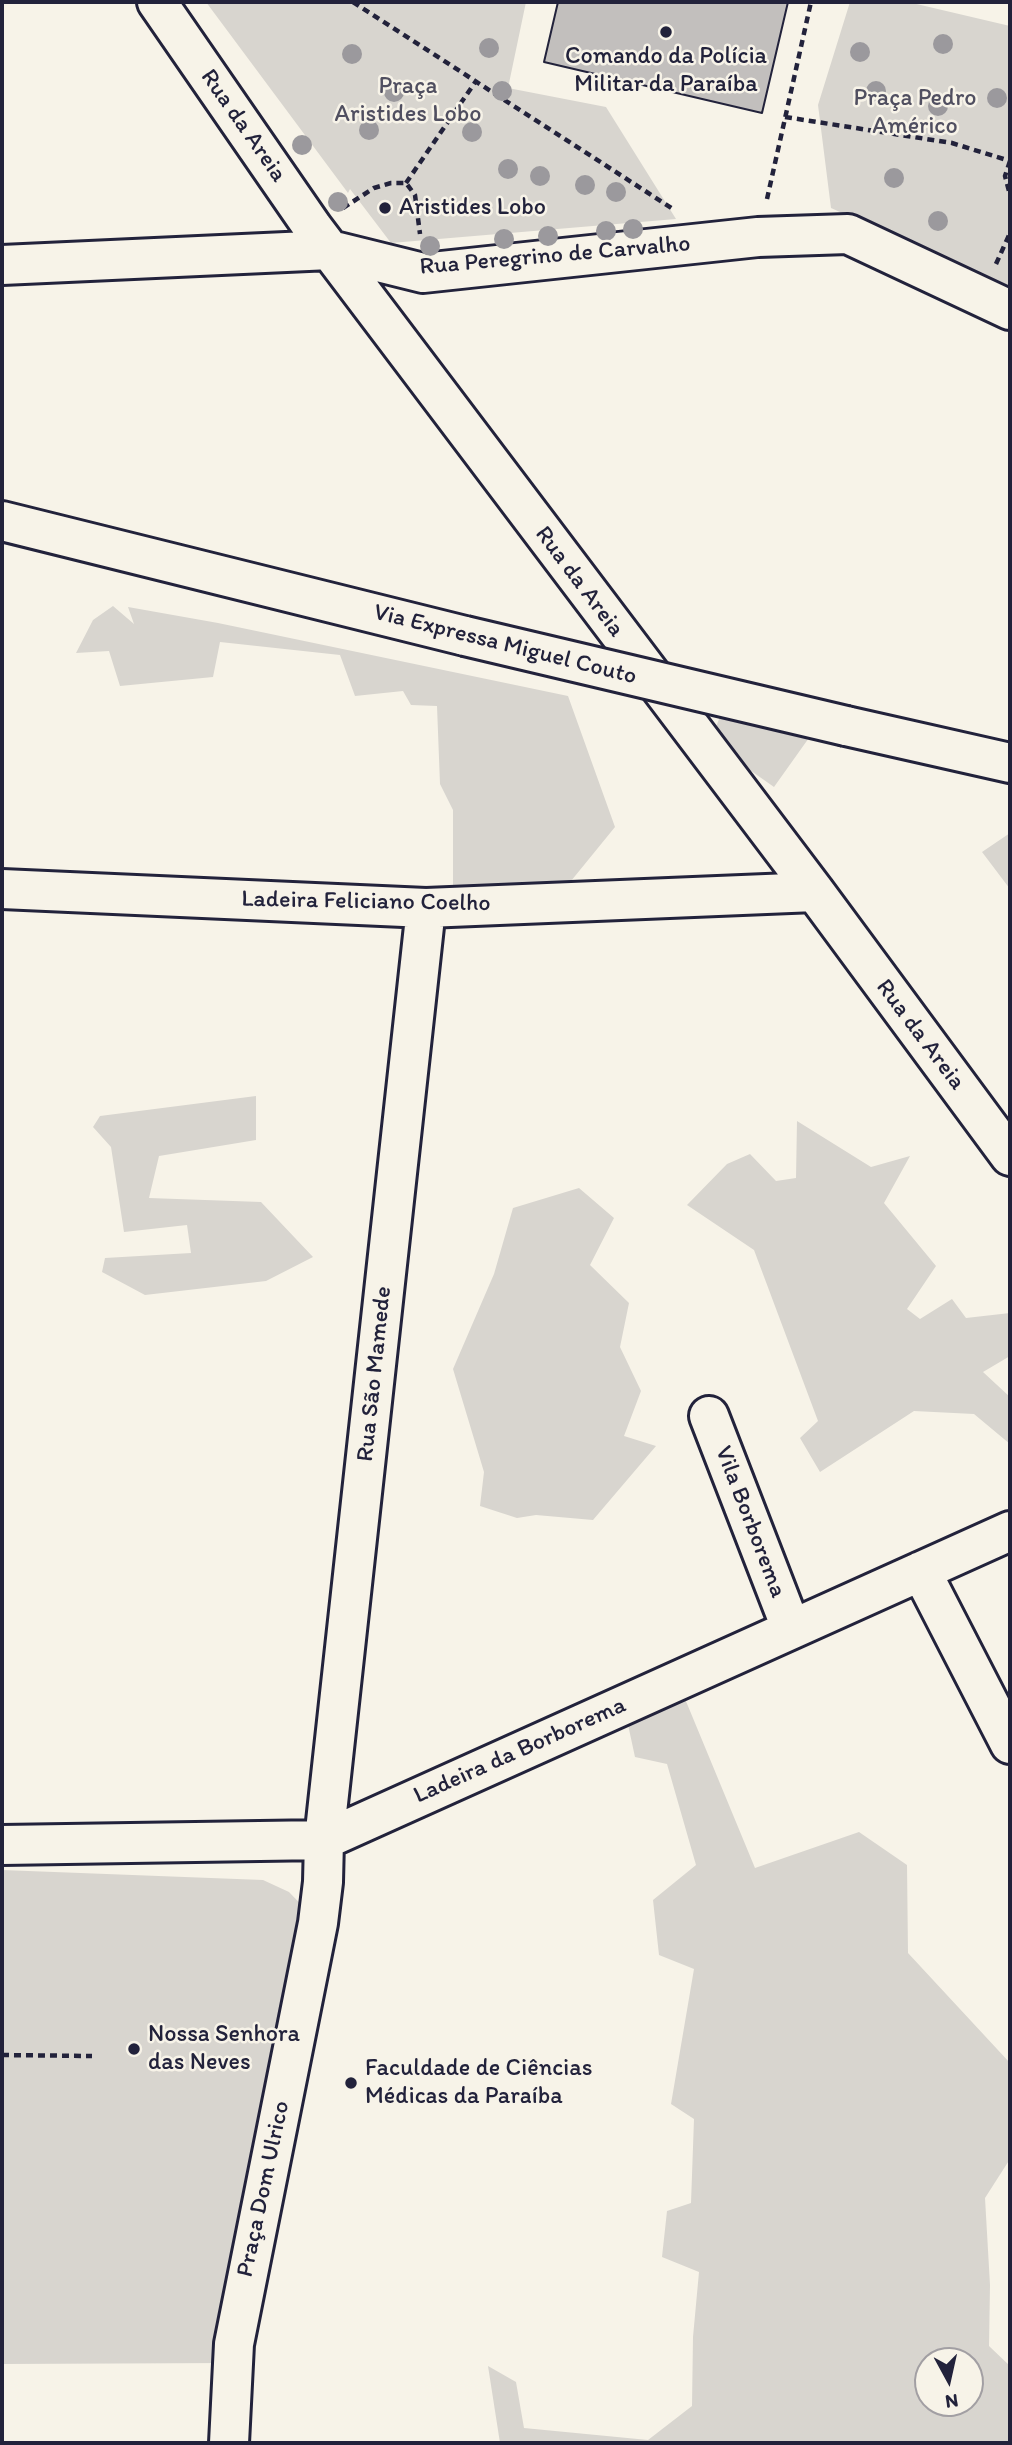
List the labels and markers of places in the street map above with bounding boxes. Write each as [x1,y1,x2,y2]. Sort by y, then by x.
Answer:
marker: Comando da Polícia Militar da Paraíba [658,24,674,40]
place label: Comando da Polícia Militar da Paraíba [565,43,767,99]
place label: Aristides Lobo [399,194,546,222]
marker: Aristides Lobo [377,200,393,216]
place label: Nossa Senhora das Neves [148,2021,300,2077]
marker: Nossa Senhora das Neves [126,2041,142,2057]
place label: Faculdade de Ciências Médicas da Paraíba [365,2055,593,2111]
marker: Faculdade de Ciências Médicas da Paraíba [343,2075,359,2091]

